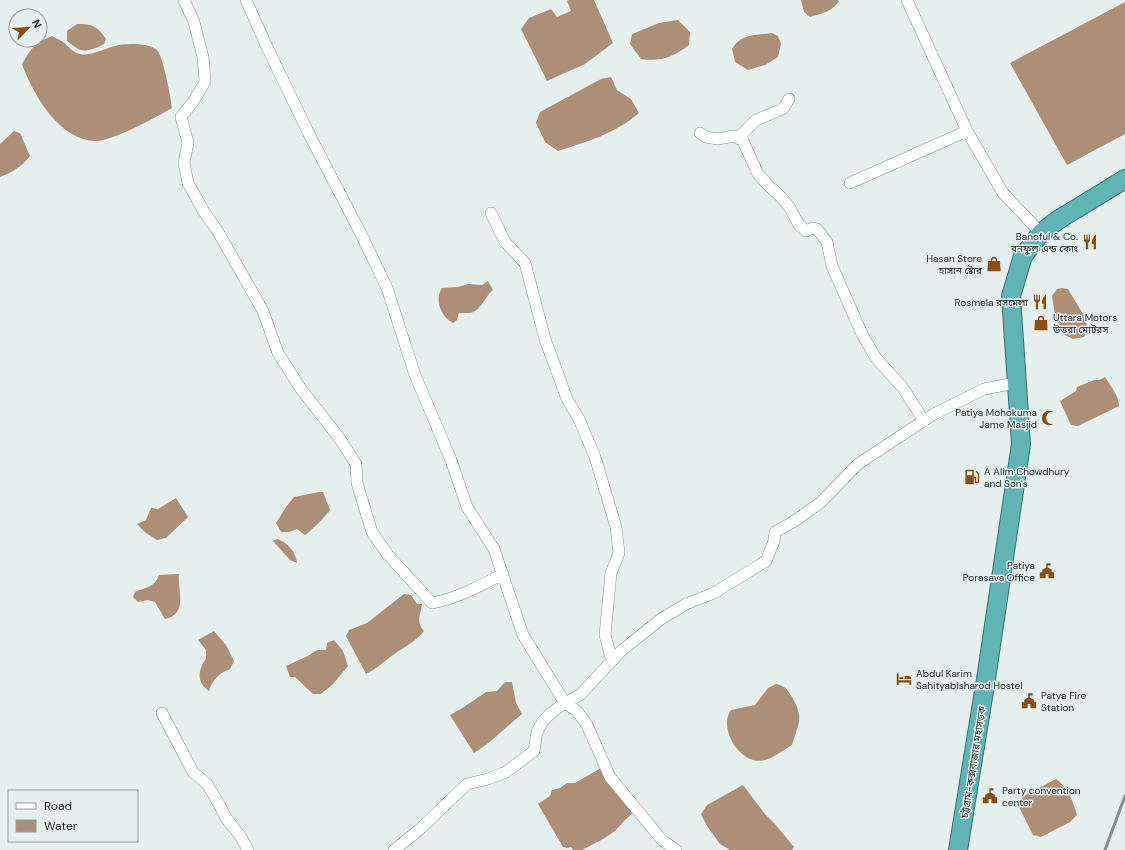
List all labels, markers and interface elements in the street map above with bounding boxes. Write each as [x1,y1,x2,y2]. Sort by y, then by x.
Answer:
north arrow [8,8,48,48]
text: N [29,17,45,30]
place label: Banoful & Co. বনফুল এন্ড কোং [1010,230,1079,255]
restaurant icon: Banoful & Co. বনফুল এন্ড কোং [1081,233,1099,251]
place label: Hasan Store হাসান ষ্টোর [926,252,983,277]
shop icon: Hasan Store হাসান ষ্টোর [985,255,1003,273]
restaurant icon: Rosmela রসমেলা [1031,293,1049,311]
place label: Rosmela রসমেলা [955,296,1028,309]
place label: Uttara Motors উত্তরা মোটরস [1052,311,1117,336]
shop icon: Uttara Motors উত্তরা মোটরস [1032,314,1050,332]
place label: Patiya Mohokuma Jame Masjid [955,406,1037,431]
mosque icon: Patiya Mohokuma Jame Masjid [1040,409,1058,427]
place label: A Alim Chowdhury and Son's [984,465,1070,490]
fuel station icon: A Alim Chowdhury and Son's [963,468,981,486]
place label: Patiya Porasava Office [963,559,1035,584]
public building icon: Patiya Porasava Office [1038,562,1056,580]
place label: Abdul Karim Sahityabisharod Hostel [916,667,1022,692]
hotel icon: Abdul Karim Sahityabisharod Hostel [895,670,913,688]
place label: Patya Fire Station [1041,689,1086,714]
public building icon: Patya Fire Station [1020,692,1038,710]
street label: চট্টগ্রাম-কক্সবাজার মহাসড়ক [958,704,989,820]
place label: Party convention center [1002,784,1081,809]
public building icon: Party convention center [981,787,999,805]
legend [8,790,138,842]
text: Road [44,798,72,814]
text: Water [44,818,78,834]

